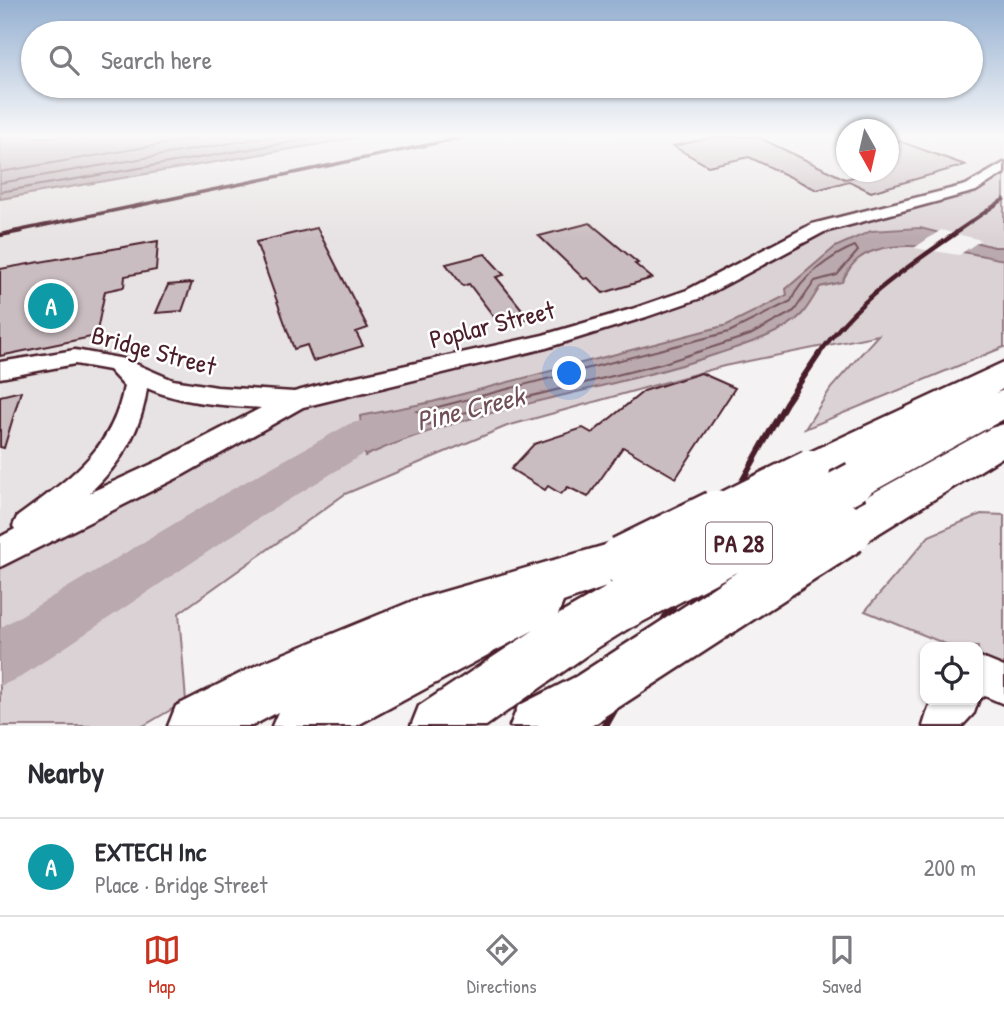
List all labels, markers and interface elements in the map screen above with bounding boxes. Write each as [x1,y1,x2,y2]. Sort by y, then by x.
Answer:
search box [21,21,983,98]
icon: search [45,41,83,79]
text: Search here [101,42,212,77]
north arrow [836,119,899,182]
pin: A [28,280,74,332]
street label: Poplar Street [426,291,559,356]
street label: Bridge Street [88,317,221,384]
your location [552,356,586,390]
water label: Pine Creek [412,376,530,440]
road number: PA 28 [706,522,772,564]
map controls [920,642,983,705]
button: locate [920,642,983,705]
text: Nearby [28,752,104,792]
text: EXTECH Inc [95,834,206,869]
text: A [45,852,57,883]
text: 200 m [924,852,976,883]
text: Place · Bridge Street [95,869,267,900]
tab: Map [143,931,181,999]
tab: Directions [467,931,537,999]
tab: Saved [822,931,861,999]

